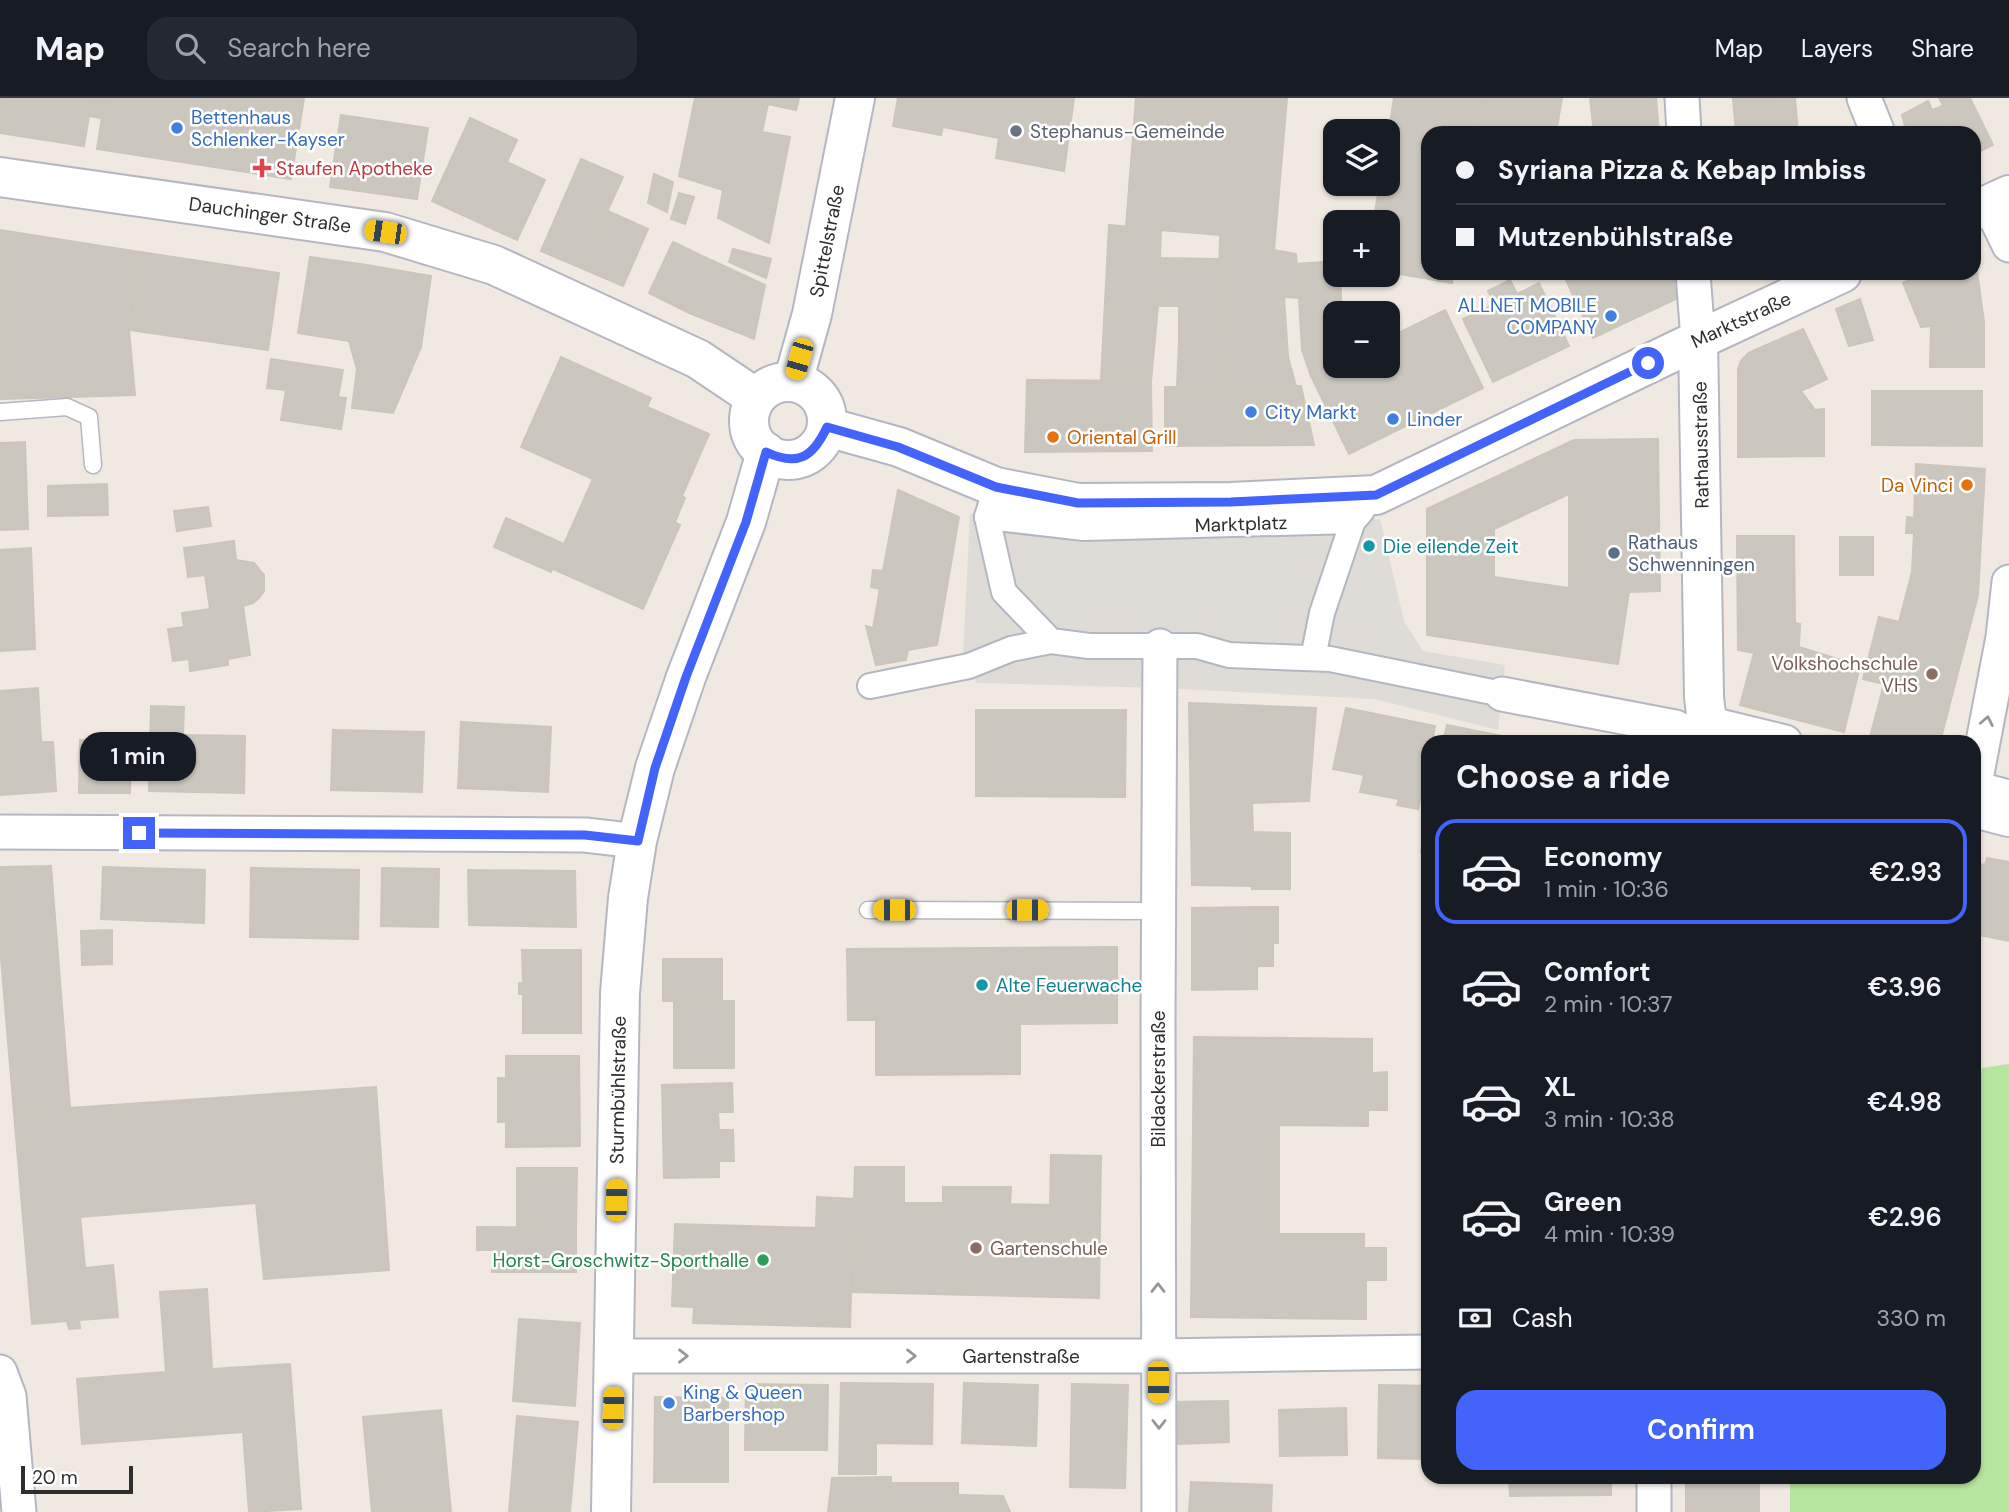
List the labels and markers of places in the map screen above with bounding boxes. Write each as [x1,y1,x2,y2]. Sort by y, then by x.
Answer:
place label: Bettenhaus Schlenker-Kayser [191,105,345,152]
place label: Stephanus-Gemeinde [1030,119,1225,144]
marker: Bettenhaus Schlenker-Kayser [169,120,185,136]
marker: Stephanus-Gemeinde [1008,123,1024,139]
place label: Staufen Apotheke [276,156,433,181]
marker: Staufen Apotheke [254,160,270,176]
place label: ALLNET MOBILE COMPANY [1457,293,1597,340]
marker: ALLNET MOBILE COMPANY [1603,308,1619,324]
place label: City Markt [1265,400,1357,425]
marker: City Markt [1243,404,1259,420]
place label: Linder [1407,407,1462,432]
marker: Linder [1385,411,1401,427]
place label: Oriental Grill [1067,425,1177,450]
marker: Oriental Grill [1045,429,1061,445]
place label: Da Vinci [1881,473,1953,498]
marker: Da Vinci [1959,477,1975,493]
place label: Rathaus Schwenningen [1628,530,1755,577]
place label: Die eilende Zeit [1383,534,1519,559]
marker: Die eilende Zeit [1361,538,1377,554]
marker: Rathaus Schwenningen [1606,545,1622,561]
place label: Volkshochschule VHS [1771,651,1918,698]
marker: Volkshochschule VHS [1924,666,1940,682]
place label: Alte Feuerwache [996,973,1142,998]
marker: Alte Feuerwache [974,977,990,993]
place label: Gartenschule [990,1236,1108,1261]
marker: Gartenschule [968,1240,984,1256]
place label: Horst-Groschwitz-Sporthalle [493,1248,749,1273]
marker: Horst-Groschwitz-Sporthalle [755,1252,771,1268]
place label: King & Queen Barbershop [683,1380,802,1427]
marker: King & Queen Barbershop [661,1395,677,1411]

